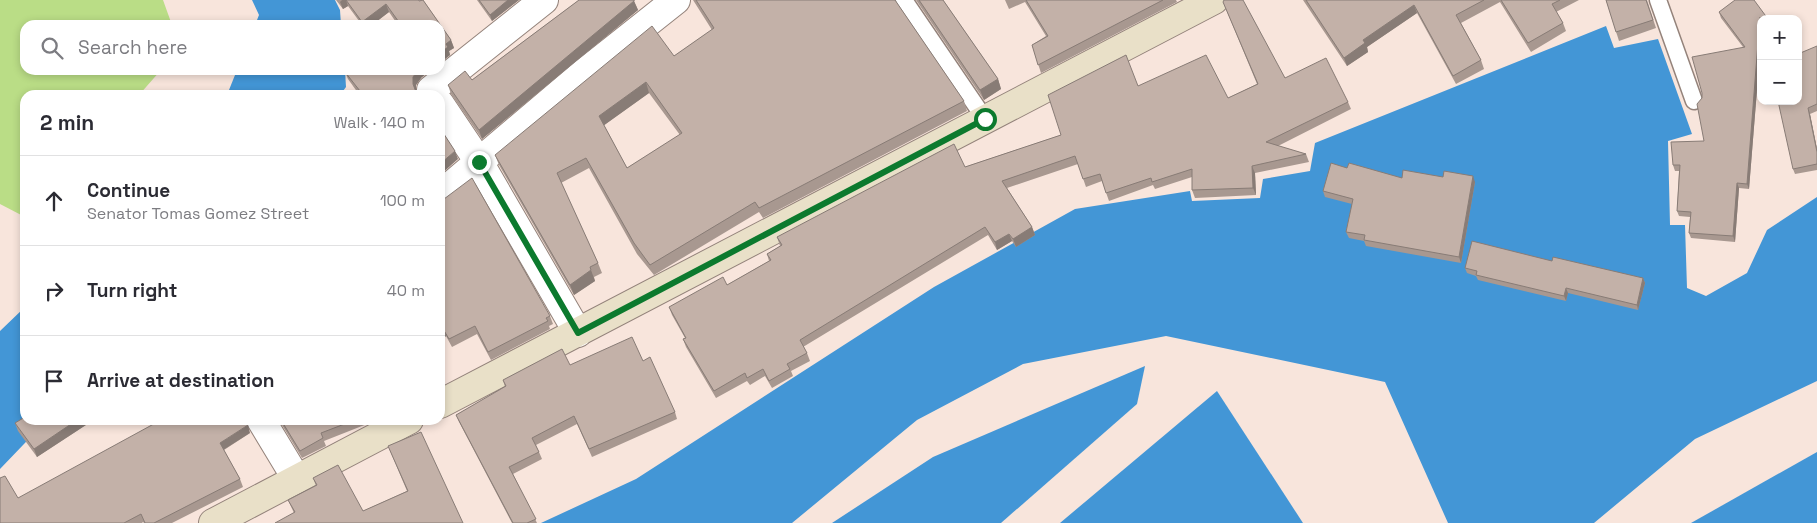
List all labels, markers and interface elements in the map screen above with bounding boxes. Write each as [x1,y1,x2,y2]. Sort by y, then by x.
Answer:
map controls [1757,15,1802,105]
button: + [1757,15,1802,60]
search box [20,20,445,75]
icon: search [38,34,66,62]
text: Search here [78,35,188,60]
button: − [1757,60,1802,105]
route start [974,108,997,131]
text: 2 min [40,109,94,136]
text: Walk · 140 m [333,112,425,133]
route end [468,151,491,174]
text: Continue [87,178,170,203]
icon: ahead [40,187,68,215]
text: 100 m [380,190,425,211]
text: Senator Tomas Gomez Street [87,203,309,224]
icon: right [40,277,68,305]
text: Turn right [87,278,177,303]
text: 40 m [387,280,425,301]
icon: arrive [40,367,68,395]
text: Arrive at destination [87,368,275,393]

